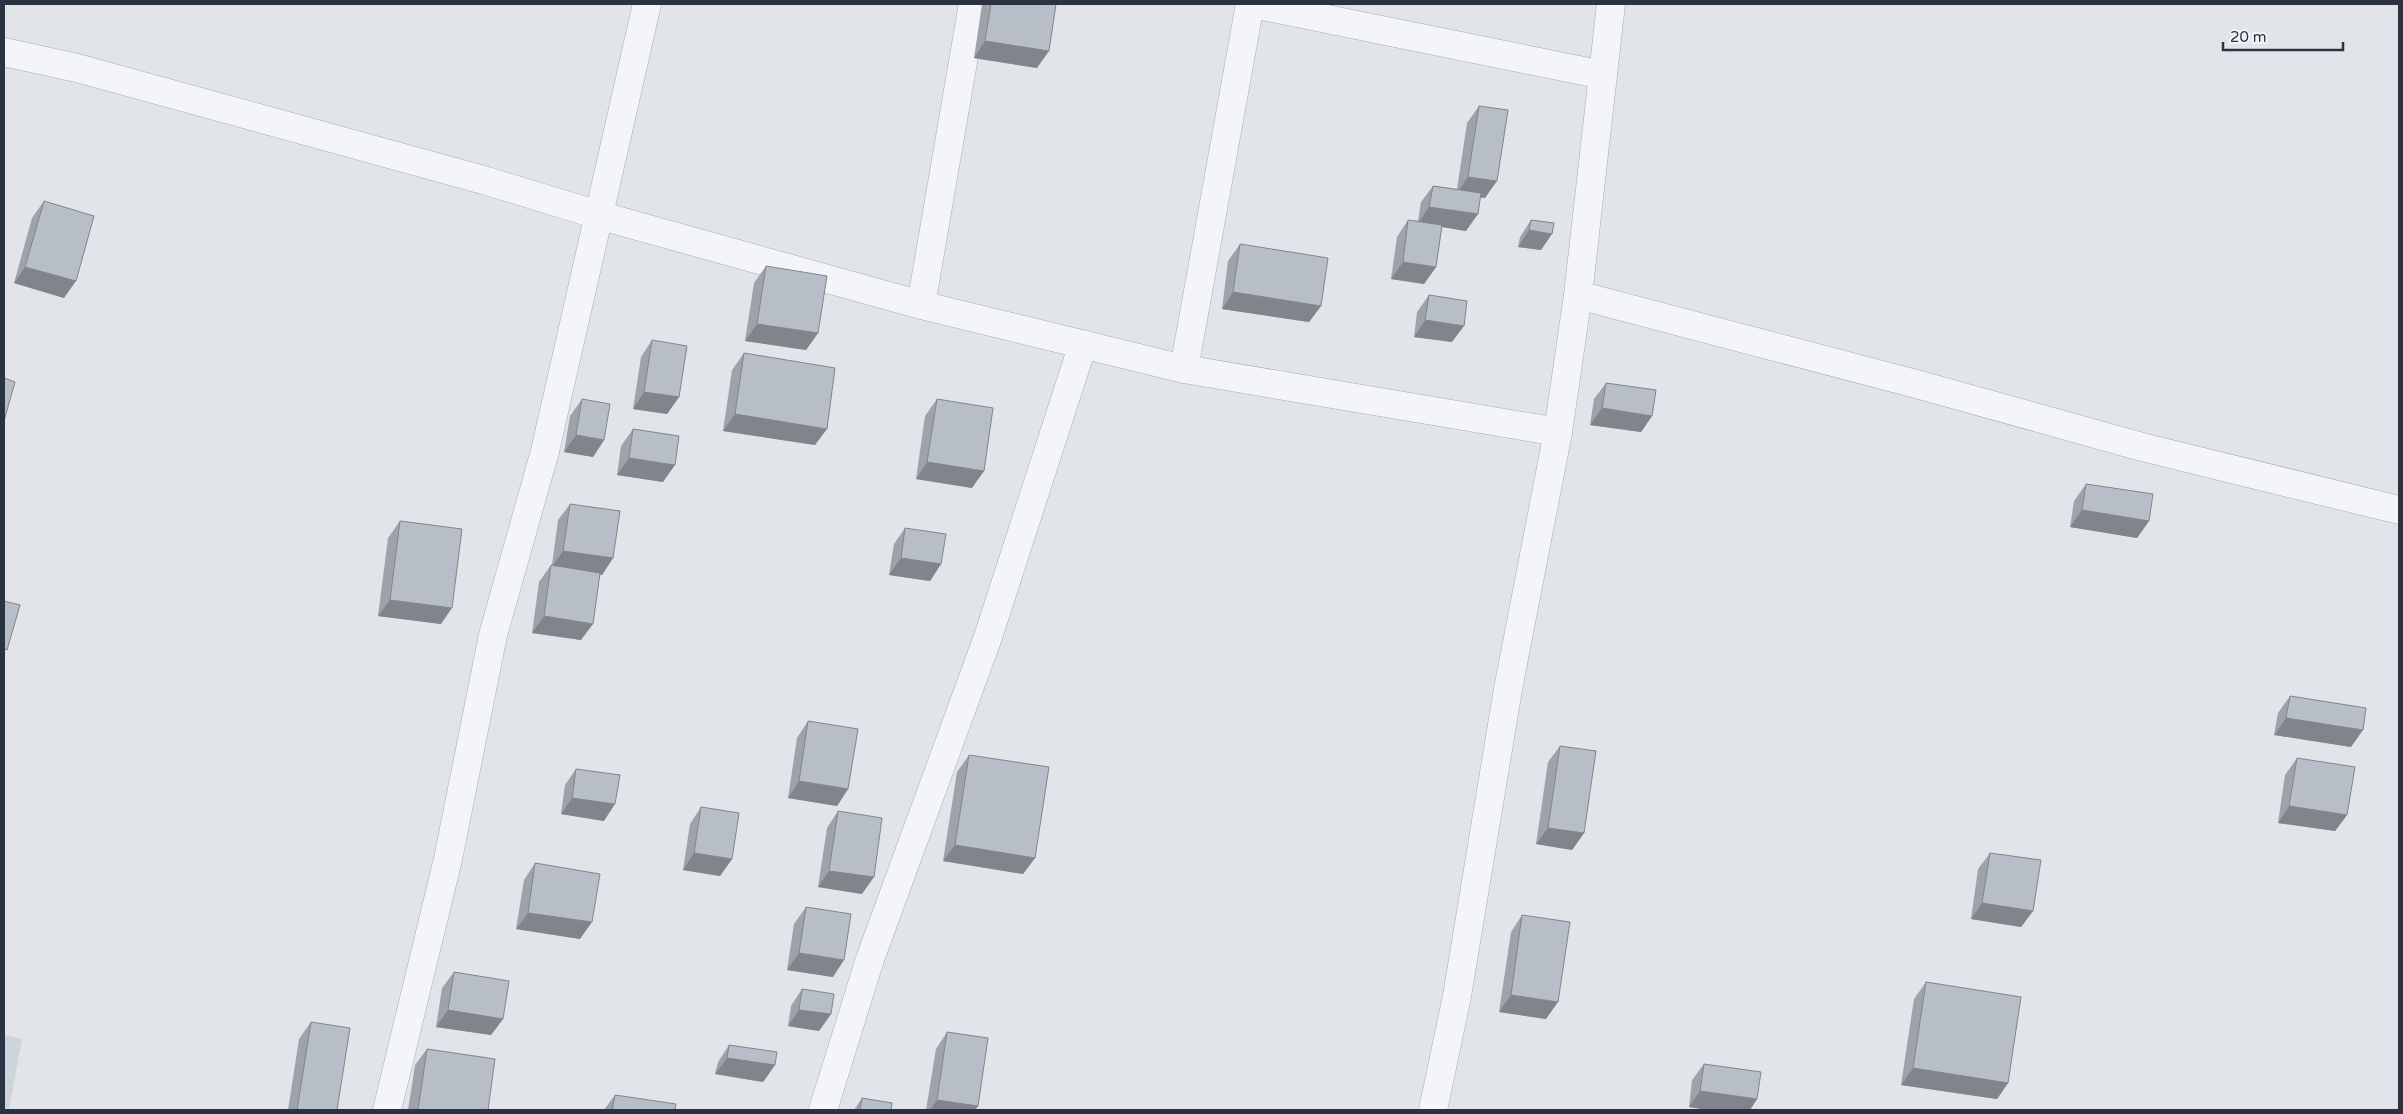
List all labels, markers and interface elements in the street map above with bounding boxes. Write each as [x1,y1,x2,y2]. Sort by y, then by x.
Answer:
scale bar [2223,20,2343,52]
text: 20 m [2230,28,2267,46]

